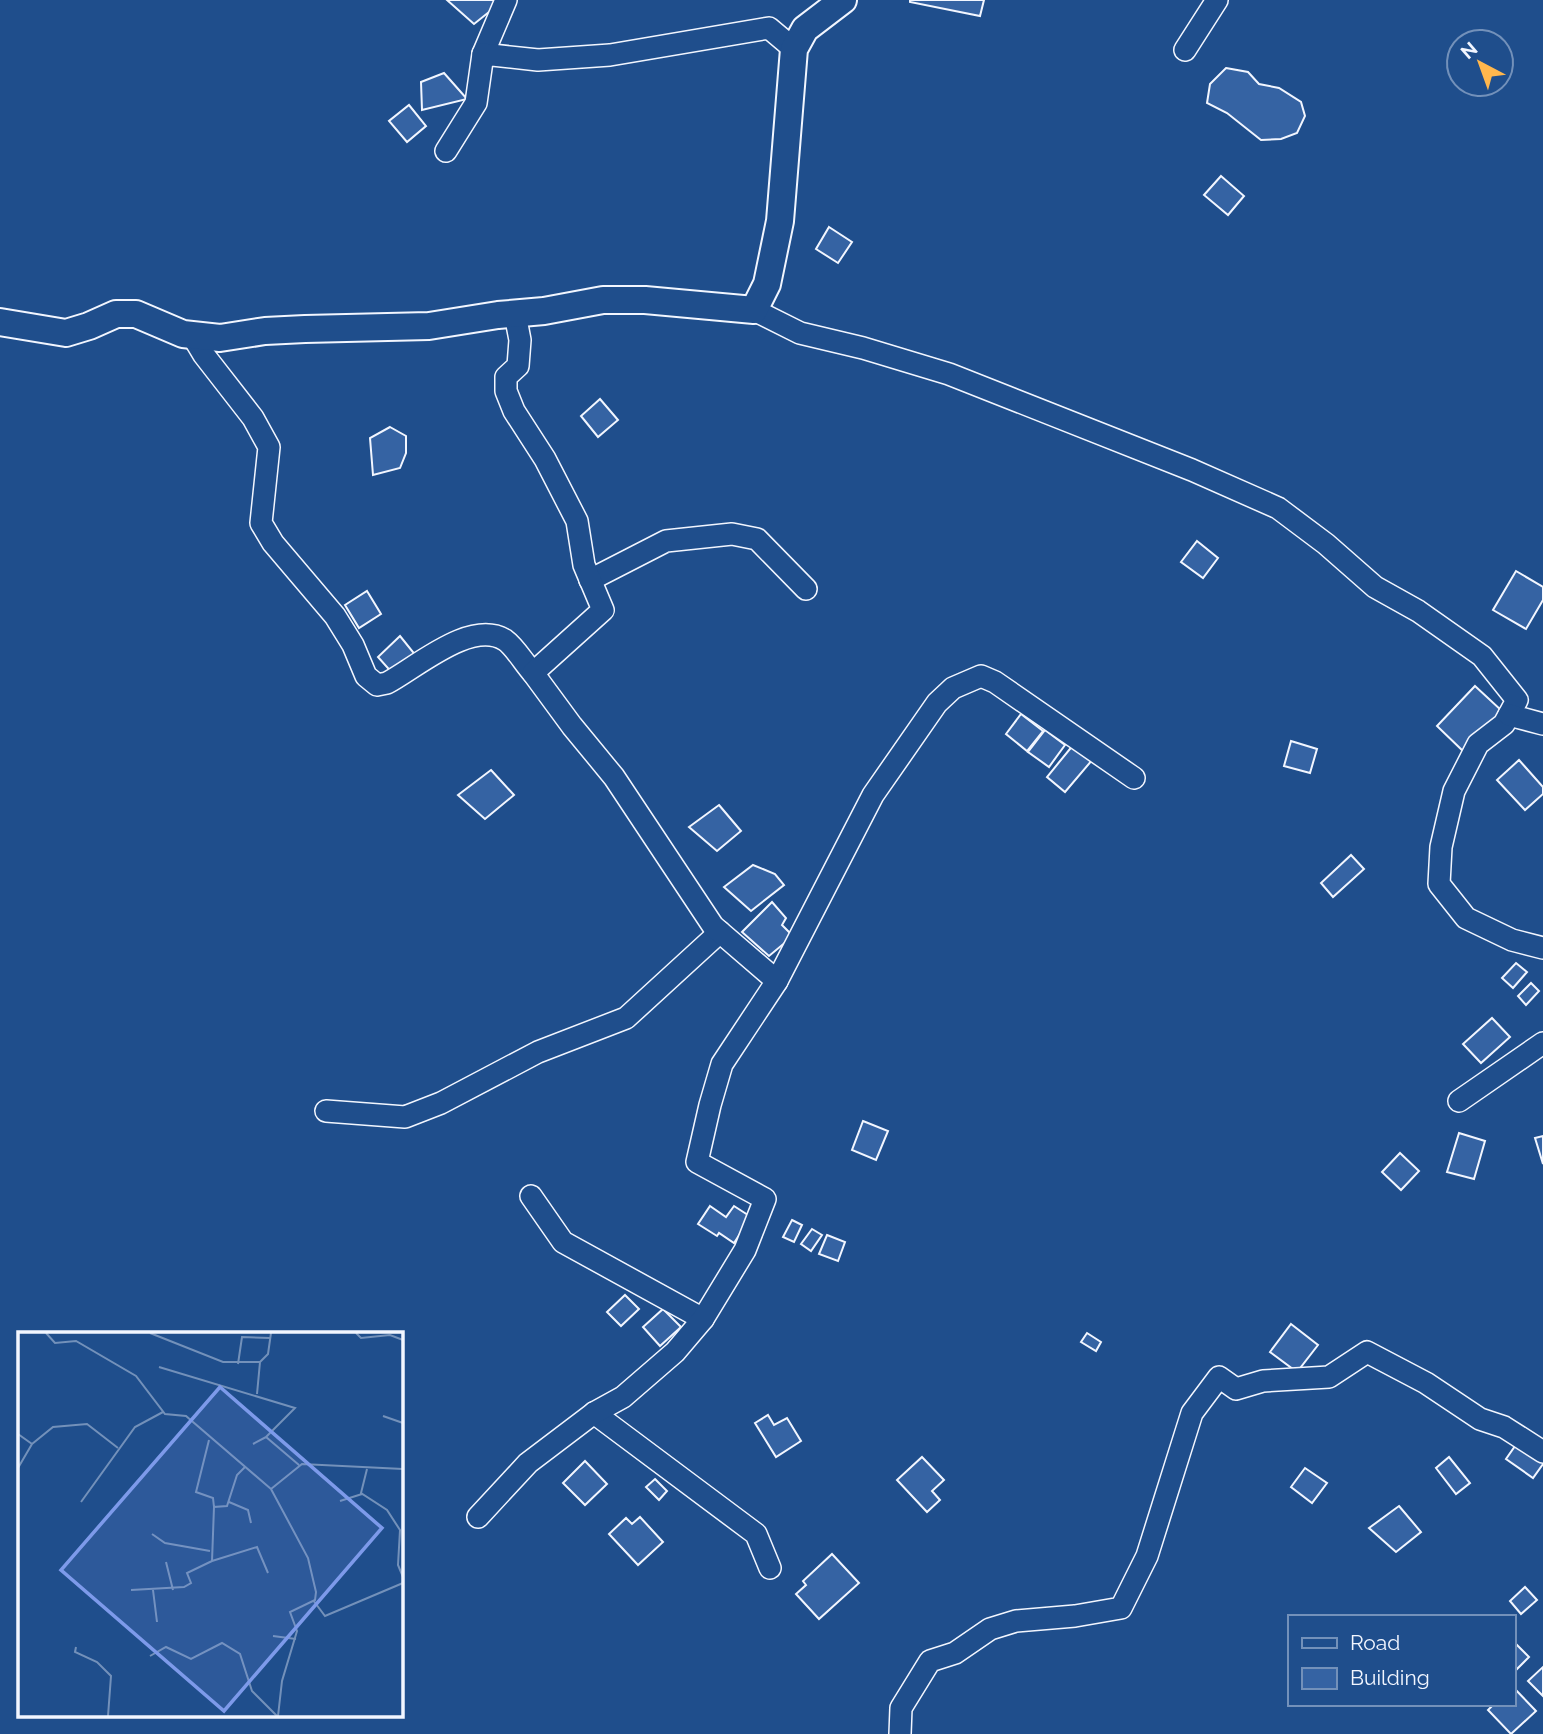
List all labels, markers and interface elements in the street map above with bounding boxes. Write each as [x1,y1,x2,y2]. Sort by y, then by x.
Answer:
north arrow [1445,28,1515,98]
text: N [1456,37,1482,63]
inset map [18,1332,402,1716]
legend [1288,1615,1515,1706]
text: Road [1350,1630,1400,1655]
text: Building [1350,1665,1430,1690]

